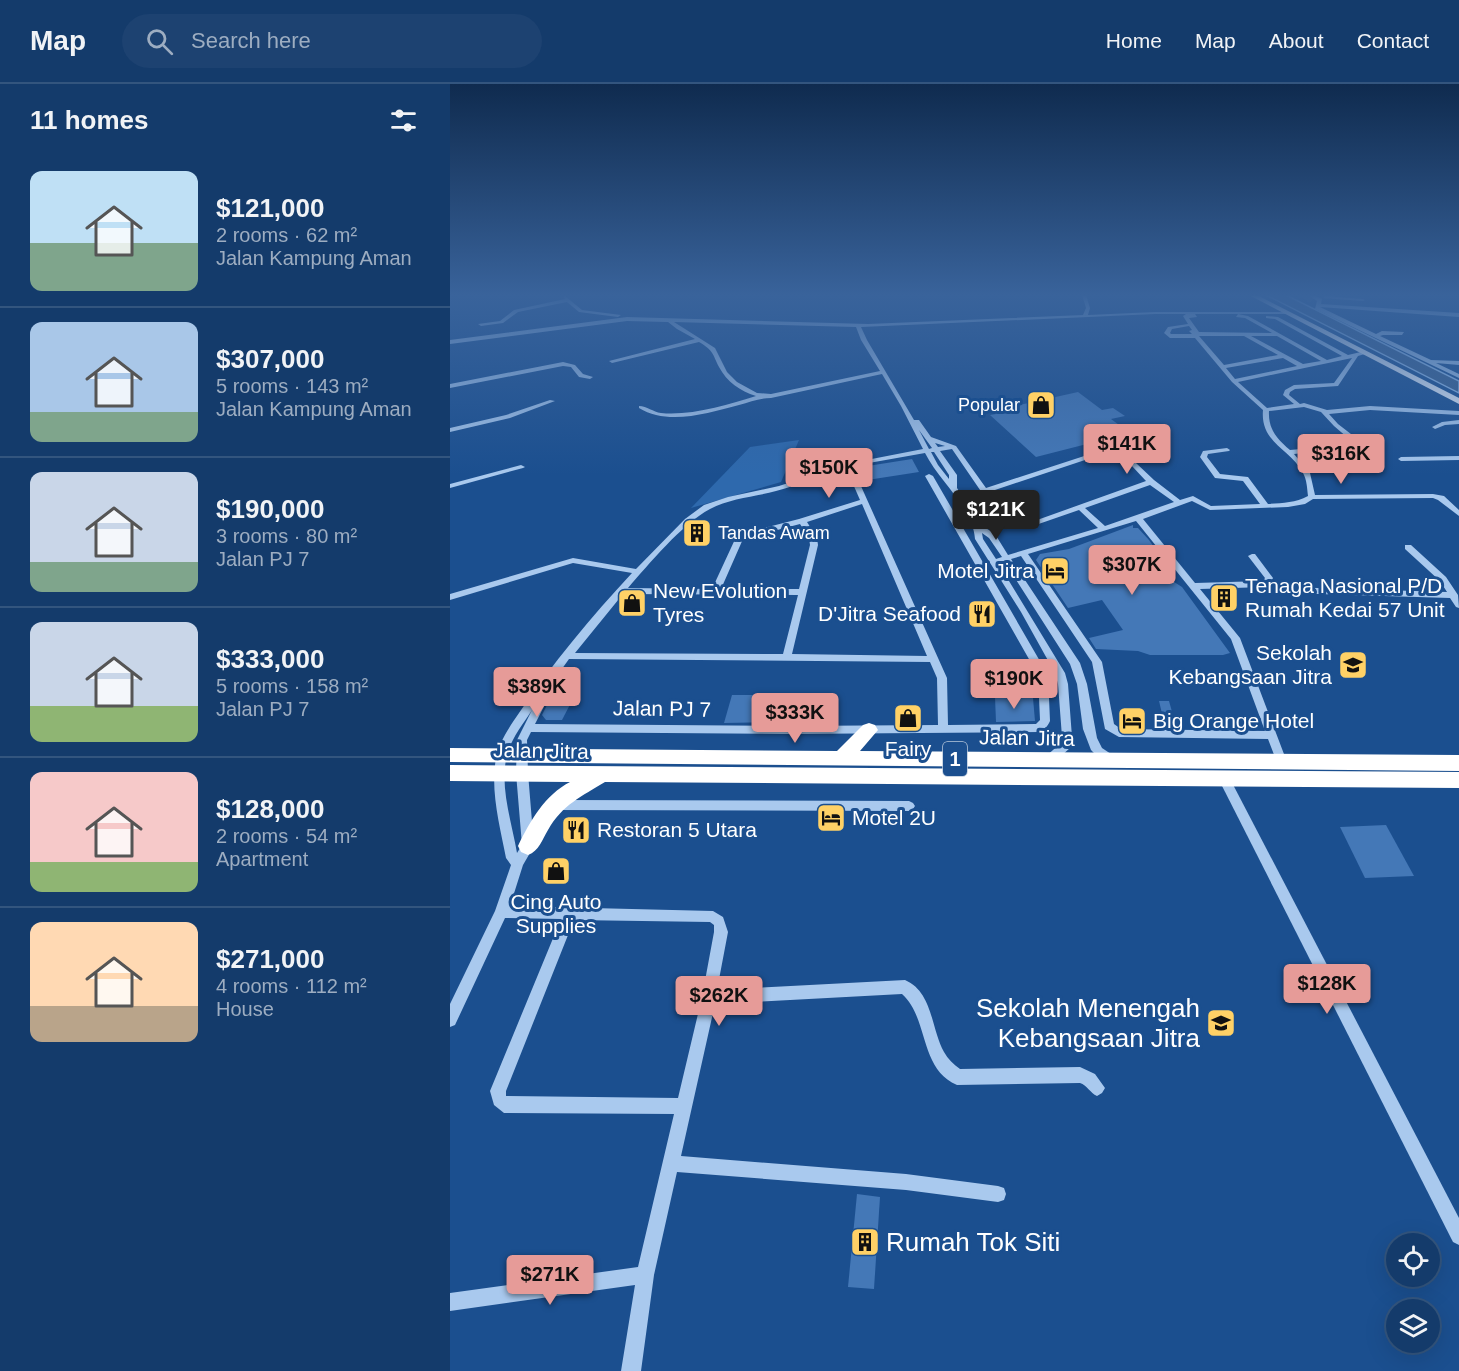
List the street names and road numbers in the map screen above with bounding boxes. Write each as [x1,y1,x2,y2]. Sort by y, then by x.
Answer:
street label: Jalan PJ 7 [613,696,711,721]
street label: Jalan Jitra [979,725,1075,750]
street label: Jalan Jitra [493,738,589,763]
road number: 1 [943,742,967,776]

